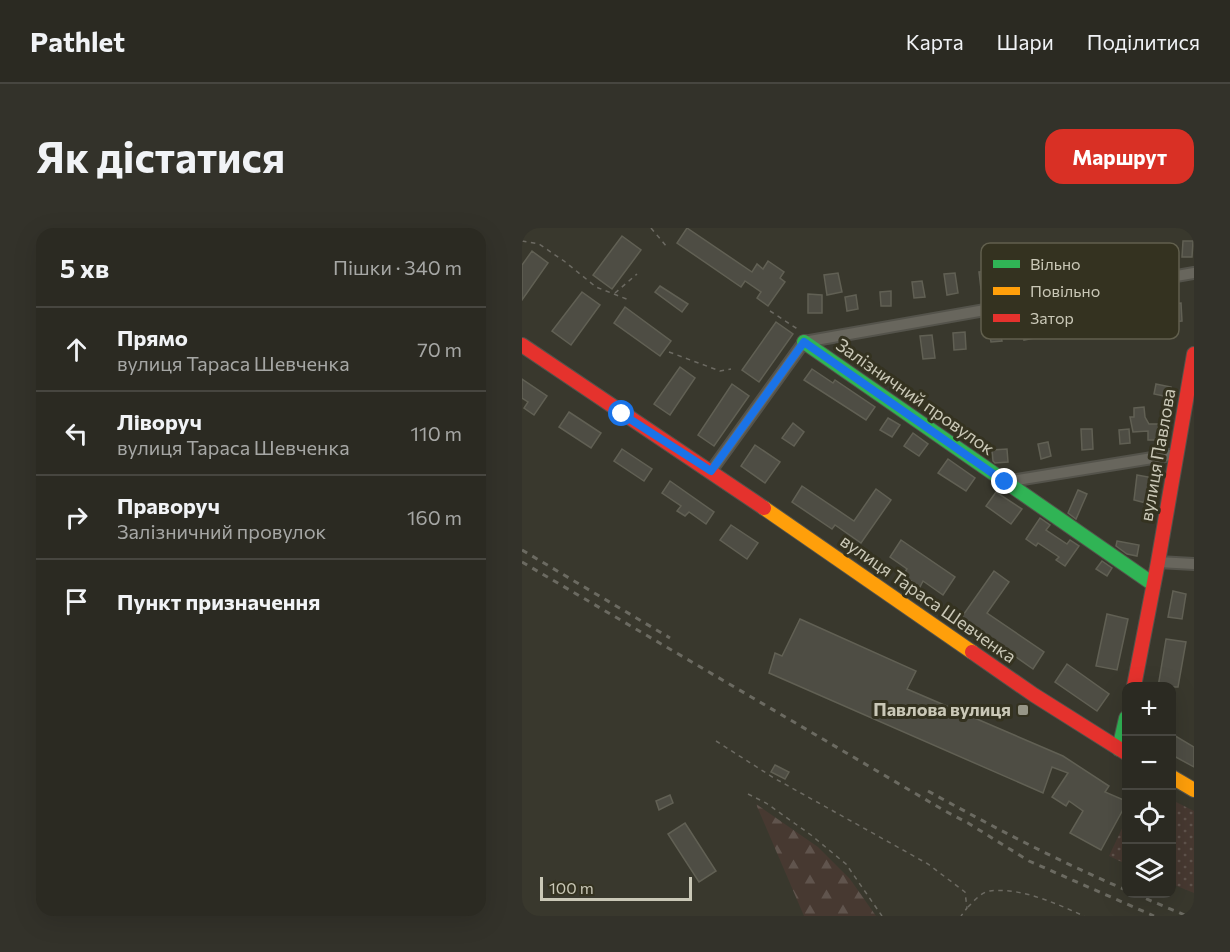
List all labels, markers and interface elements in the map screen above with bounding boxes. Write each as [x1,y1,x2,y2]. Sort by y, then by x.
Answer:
text: Pathlet [30,24,125,58]
text: Карта [906,29,964,54]
text: Шари [997,29,1054,54]
text: Поділитися [1087,29,1200,54]
button: Маршрут [1045,129,1194,184]
text: Як дістатися [36,130,285,182]
legend [981,243,1179,339]
text: 5 хв [60,252,109,283]
text: Вільно [1030,254,1081,273]
text: Пішки · 340 m [333,255,462,279]
text: Повільно [1030,281,1100,300]
text: Затор [1030,308,1074,327]
text: Прямо [117,324,188,351]
icon: ahead [60,333,93,366]
street label: Залізничний провулок [832,333,999,459]
text: 70 m [417,337,462,361]
text: вулиця Тараса Шевченка [117,351,350,375]
street label: вулиця Павлова [1134,387,1180,523]
route start [608,400,634,426]
text: Ліворуч [117,408,202,435]
icon: left [60,417,93,450]
text: 110 m [411,421,462,445]
text: вулиця Тараса Шевченка [117,435,350,459]
route end [991,468,1017,494]
text: Праворуч [117,492,220,519]
icon: right [60,501,93,534]
text: 160 m [407,505,462,529]
text: Залізничний провулок [117,519,326,543]
street label: вулиця Тараса Шевченка [837,529,1021,667]
icon: arrive [60,585,93,618]
text: Пункт призначення [117,588,320,615]
map controls [1122,682,1176,898]
button: + [1122,682,1176,736]
place label: Павлова вулиця [873,698,1011,720]
marker: Павлова вулиця [1016,703,1030,717]
button: − [1122,736,1176,790]
button: locate [1122,790,1176,844]
button: layers [1122,844,1176,898]
scale bar [540,874,692,902]
text: 100 m [549,878,594,897]

